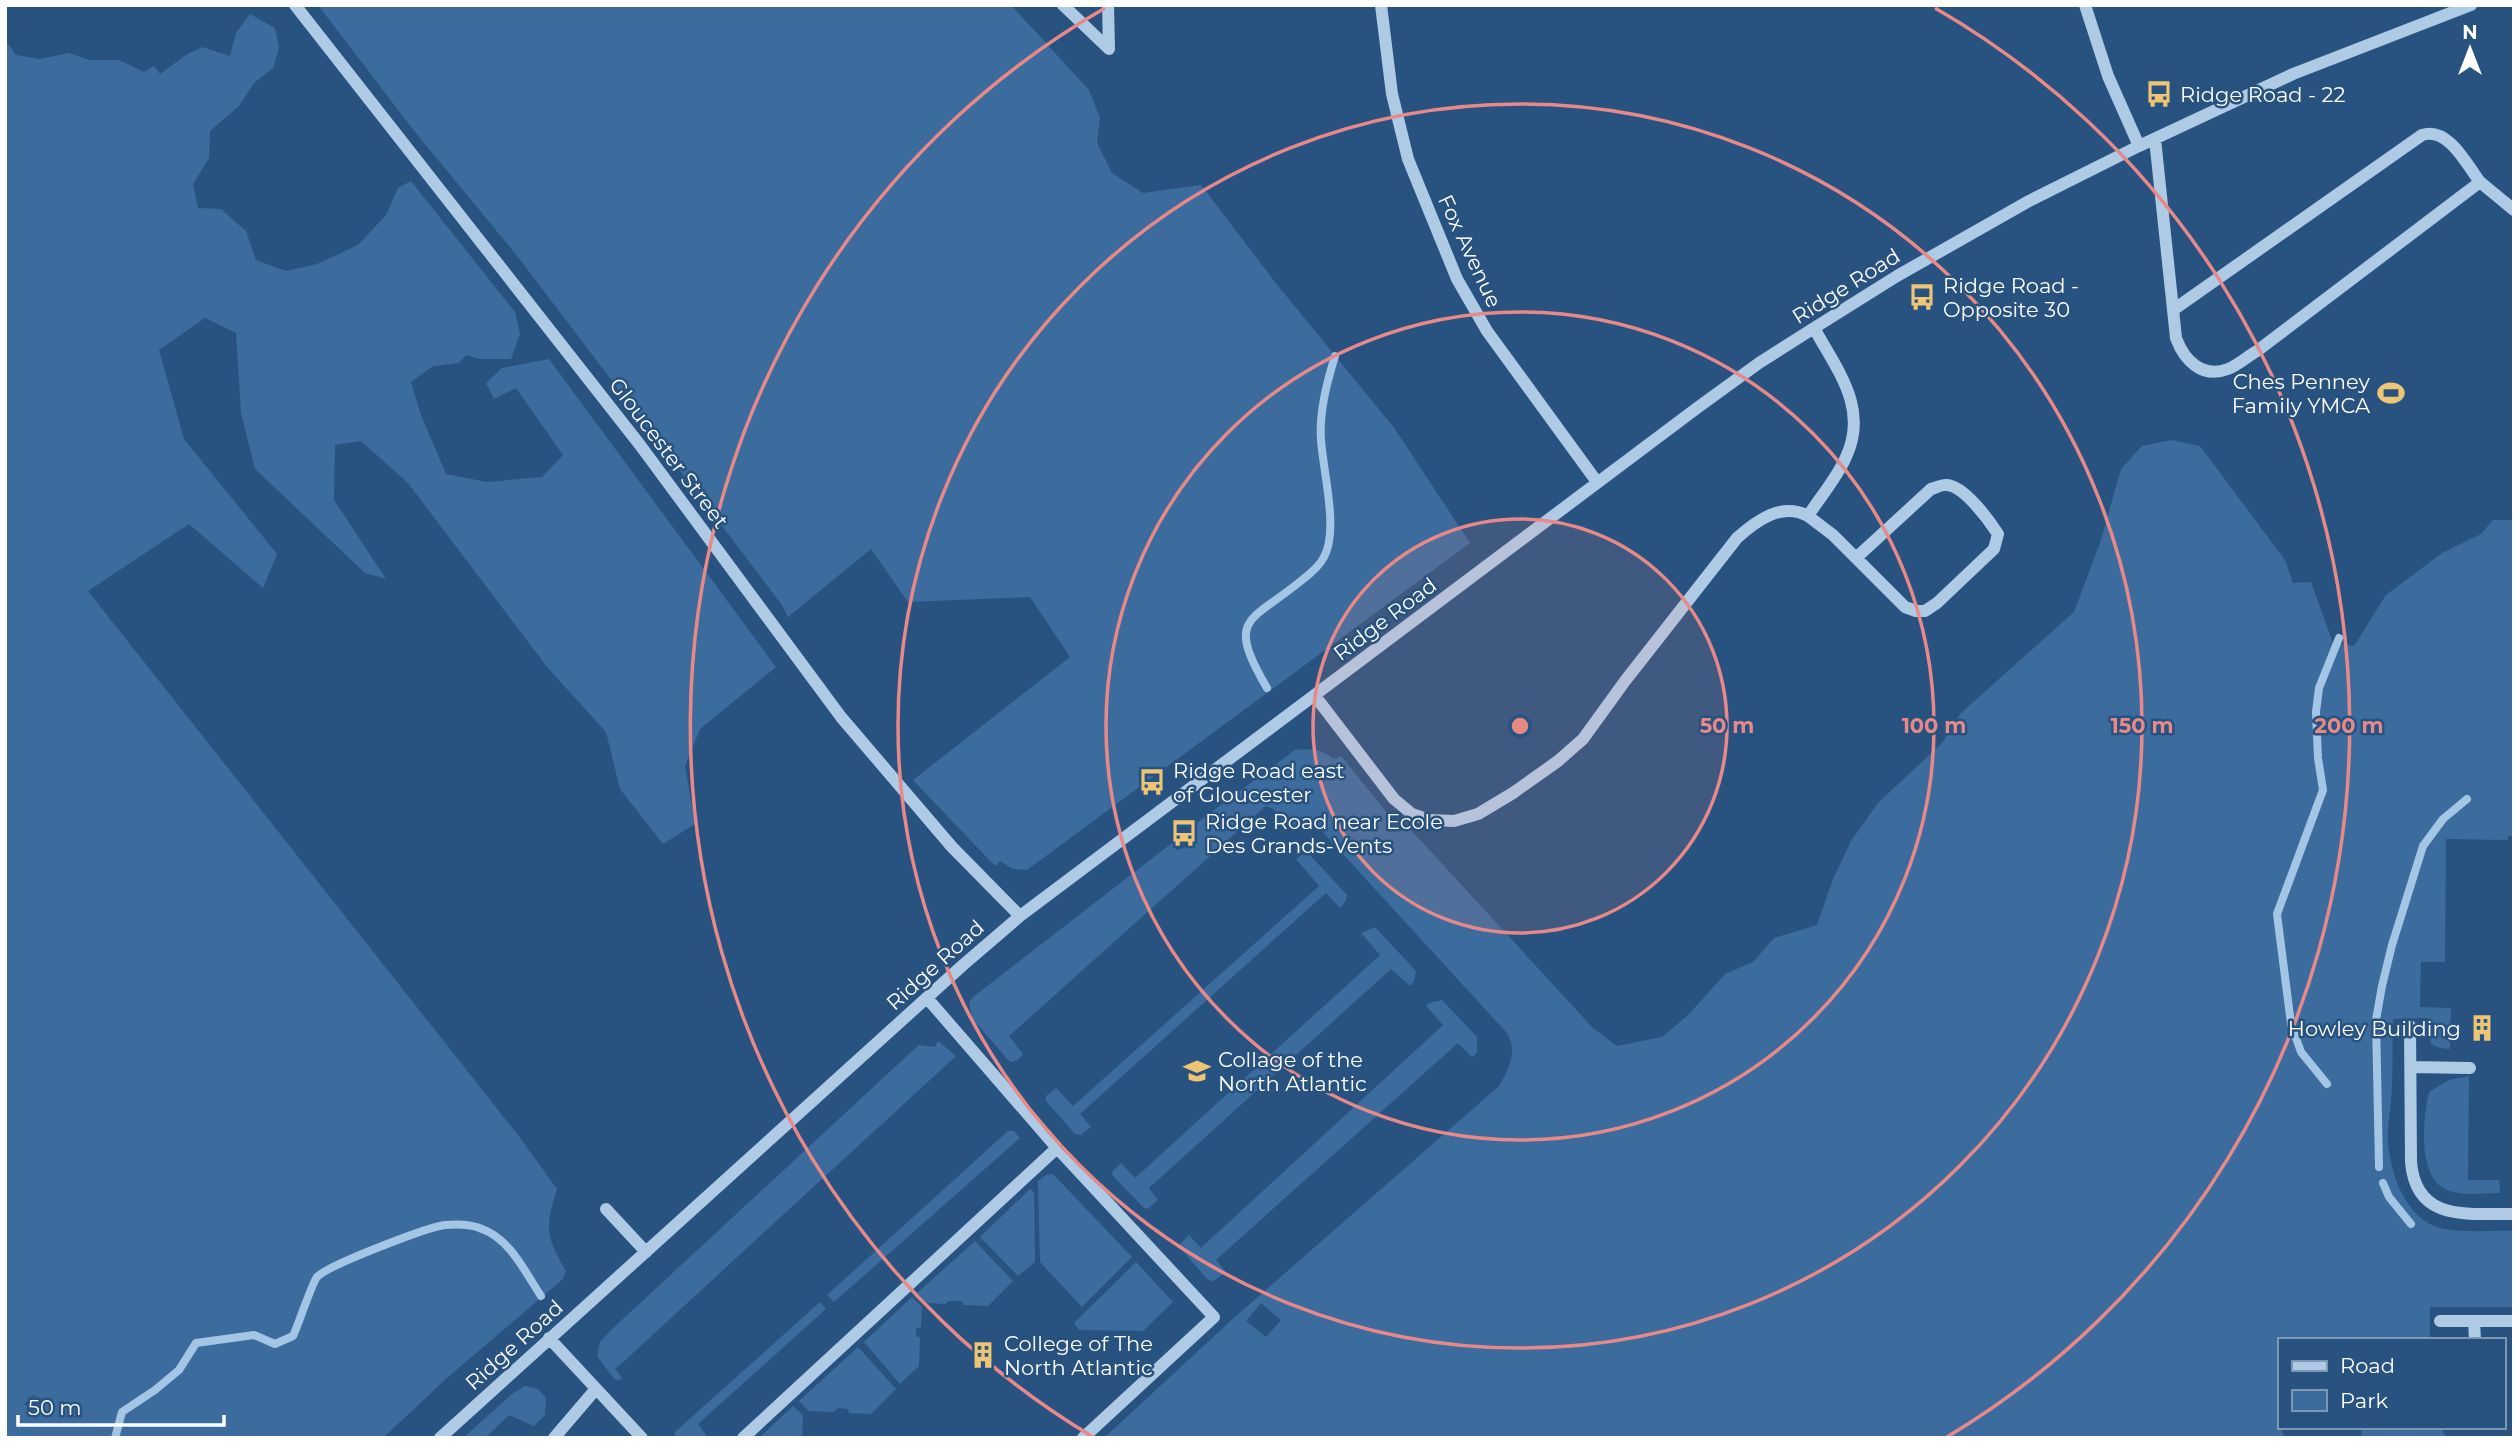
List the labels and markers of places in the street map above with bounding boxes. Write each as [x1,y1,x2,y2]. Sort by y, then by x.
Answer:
bus stop icon: Ridge Road - 22 [2144,79,2174,109]
place label: Ridge Road - 22 [2180,82,2346,107]
place label: Ridge Road - Opposite 30 [1943,273,2079,322]
bus stop icon: Ridge Road - Opposite 30 [1907,282,1937,312]
place label: Ches Penney Family YMCA [2232,369,2371,418]
sports icon: Ches Penney Family YMCA [2376,378,2406,408]
centre of rings [1508,714,1532,738]
place label: Ridge Road east of Gloucester [1173,758,1345,807]
bus stop icon: Ridge Road east of Gloucester [1137,767,1167,797]
place label: Ridge Road near Ecole Des Grands-Vents [1205,809,1443,858]
bus stop icon: Ridge Road near Ecole Des Grands-Vents [1169,818,1199,848]
building icon: Howley Building [2467,1013,2497,1043]
place label: Howley Building [2288,1016,2461,1041]
place label: Collage of the North Atlantic [1218,1047,1367,1096]
school or university icon: Collage of the North Atlantic [1182,1056,1212,1086]
place label: College of The North Atlantic [1004,1331,1153,1380]
building icon: College of The North Atlantic [968,1340,998,1370]

